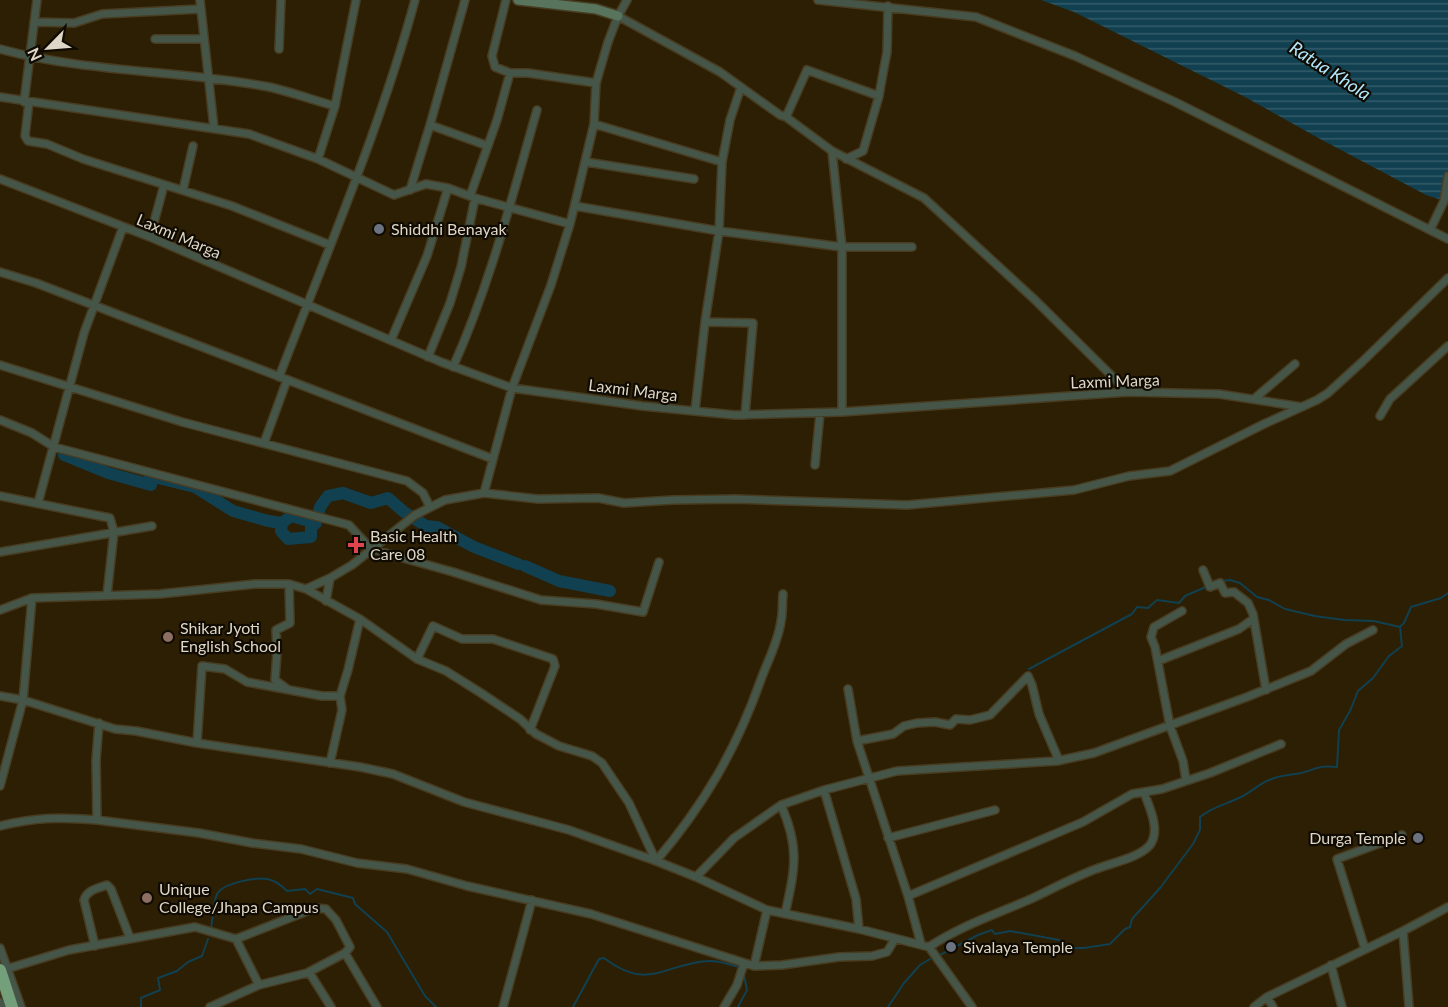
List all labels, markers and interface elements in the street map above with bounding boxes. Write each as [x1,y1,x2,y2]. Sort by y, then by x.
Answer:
north arrow [18,18,78,78]
water label: Ratua Khola [1286,36,1375,104]
text: N [23,45,45,64]
street label: Laxmi Marga [134,209,224,262]
place label: Shiddhi Benayak [391,219,507,238]
marker: Shiddhi Benayak [372,222,386,236]
street label: Laxmi Marga [1070,369,1160,392]
street label: Laxmi Marga [587,375,679,404]
place label: Basic Health Care 08 [370,526,457,563]
marker: Basic Health Care 08 [347,536,365,554]
place label: Shikar Jyoti English School [180,618,281,655]
marker: Shikar Jyoti English School [161,630,175,644]
place label: Durga Temple [1309,828,1406,847]
marker: Durga Temple [1411,831,1425,845]
place label: Unique College/Jhapa Campus [159,879,319,916]
marker: Unique College/Jhapa Campus [140,891,154,905]
place label: Sivalaya Temple [963,937,1073,956]
marker: Sivalaya Temple [944,940,958,954]

